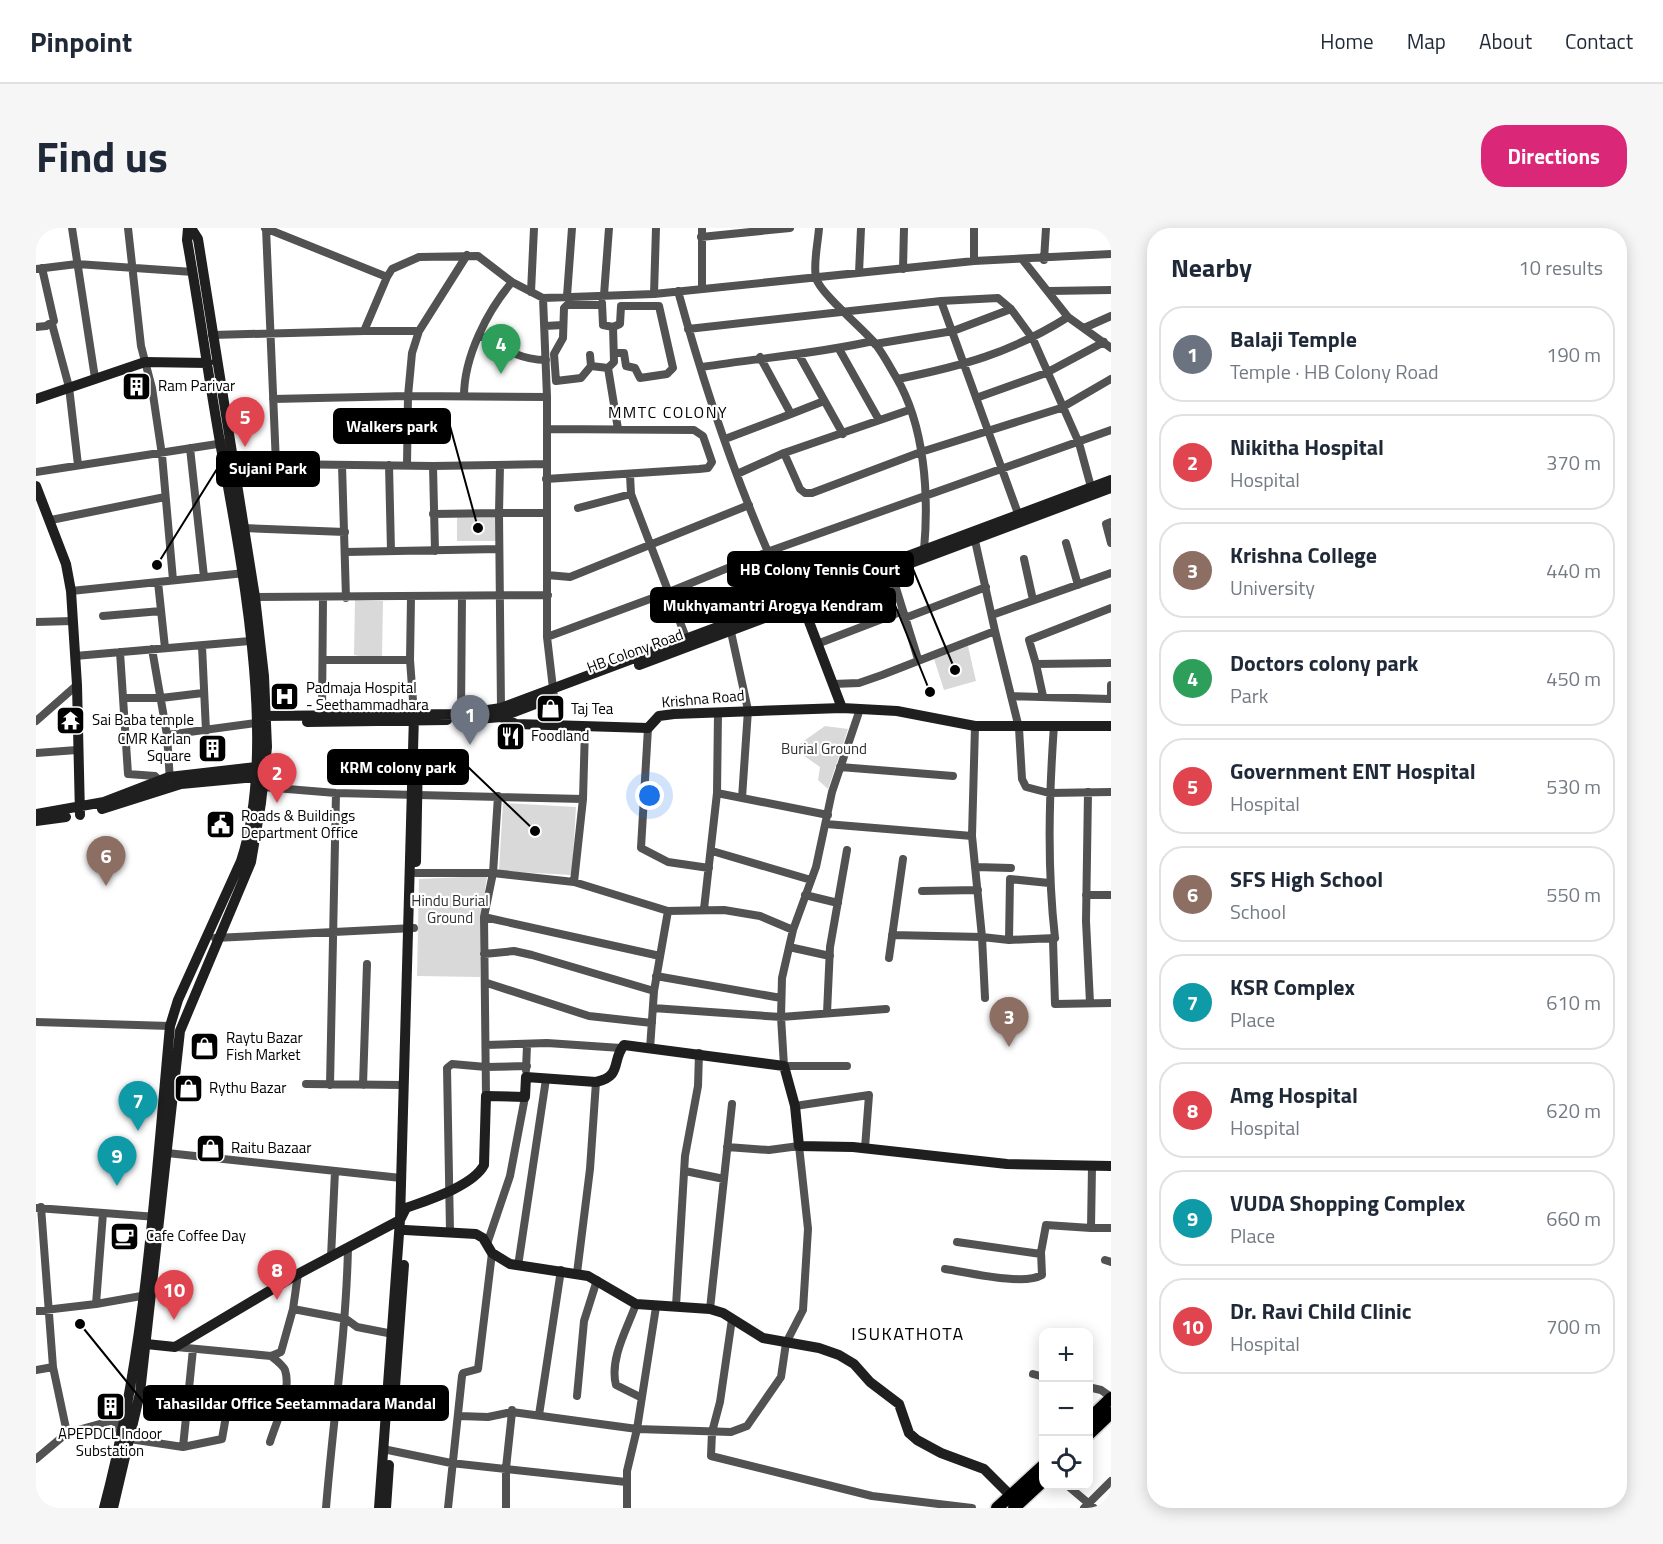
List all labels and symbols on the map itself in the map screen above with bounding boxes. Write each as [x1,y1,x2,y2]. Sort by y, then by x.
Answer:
pin: 4 [482,324,520,374]
building icon: Ram Parivar [121,370,153,402]
place label: Ram Parivar [158,374,235,397]
pin: 5 [226,398,264,447]
district label: MMTC COLONY [608,400,728,424]
callout: Walkers park [334,409,450,443]
text: Walkers park [346,414,438,438]
callout: Sujani Park [217,452,319,486]
text: Sujani Park [229,456,308,480]
callout: HB Colony Tennis Court [728,552,913,586]
text: HB Colony Tennis Court [740,557,900,581]
callout: Mukhyamantri Arogya Kendram [651,588,895,622]
text: Mukhyamantri Arogya Kendram [663,593,883,617]
street label: HB Colony Road [583,622,686,679]
place label: Padmaja Hospital - Seethammadhara [306,676,429,716]
hospital icon: Padmaja Hospital - Seethammadhara [269,681,301,713]
street label: Krishna Road [660,683,745,714]
shop icon: Taj Tea [534,693,566,725]
pin: 1 [450,696,490,745]
place label: Taj Tea [571,697,614,720]
temple icon: Sai Baba temple [55,704,87,736]
place label: Sai Baba temple [92,708,194,731]
restaurant icon: Foodland [494,720,526,752]
place label: Foodland [531,724,589,747]
place label: CMR Karlan Square [117,727,191,767]
building icon: CMR Karlan Square [196,732,228,764]
park label: Burial Ground [781,737,867,760]
callout: KRM colony park [328,750,468,784]
pin: 2 [258,754,296,803]
text: KRM colony park [340,755,457,779]
your location [635,781,664,810]
place label: Roads & Buildings Department Office [241,804,358,844]
public building icon: Roads & Buildings Department Office [204,809,236,841]
pin: 6 [86,836,126,886]
park label: Hindu Burial Ground [411,889,489,929]
pin: 3 [990,998,1028,1047]
place label: Raytu Bazar Fish Market [226,1026,303,1066]
shop icon: Raytu Bazar Fish Market [189,1031,221,1063]
shop icon: Rythu Bazar [172,1072,204,1104]
place label: Rythu Bazar [209,1076,286,1099]
pin: 7 [118,1082,158,1131]
shop icon: Raitu Bazaar [194,1132,226,1164]
pin: 9 [98,1136,136,1186]
place label: Raitu Bazaar [231,1136,311,1159]
cafe icon: Cafe Coffee Day [109,1220,141,1252]
place label: Cafe Coffee Day [146,1224,246,1247]
pin: 8 [258,1250,296,1300]
pin: 10 [154,1270,194,1320]
district label: ISUKATHOTA [851,1320,965,1347]
callout: Tahasildar Office Seetammadara Mandal [144,1386,448,1420]
building icon: APEPDCL Indoor Substation [94,1391,126,1423]
text: Tahasildar Office Seetammadara Mandal [156,1391,436,1415]
place label: APEPDCL Indoor Substation [58,1422,162,1462]

